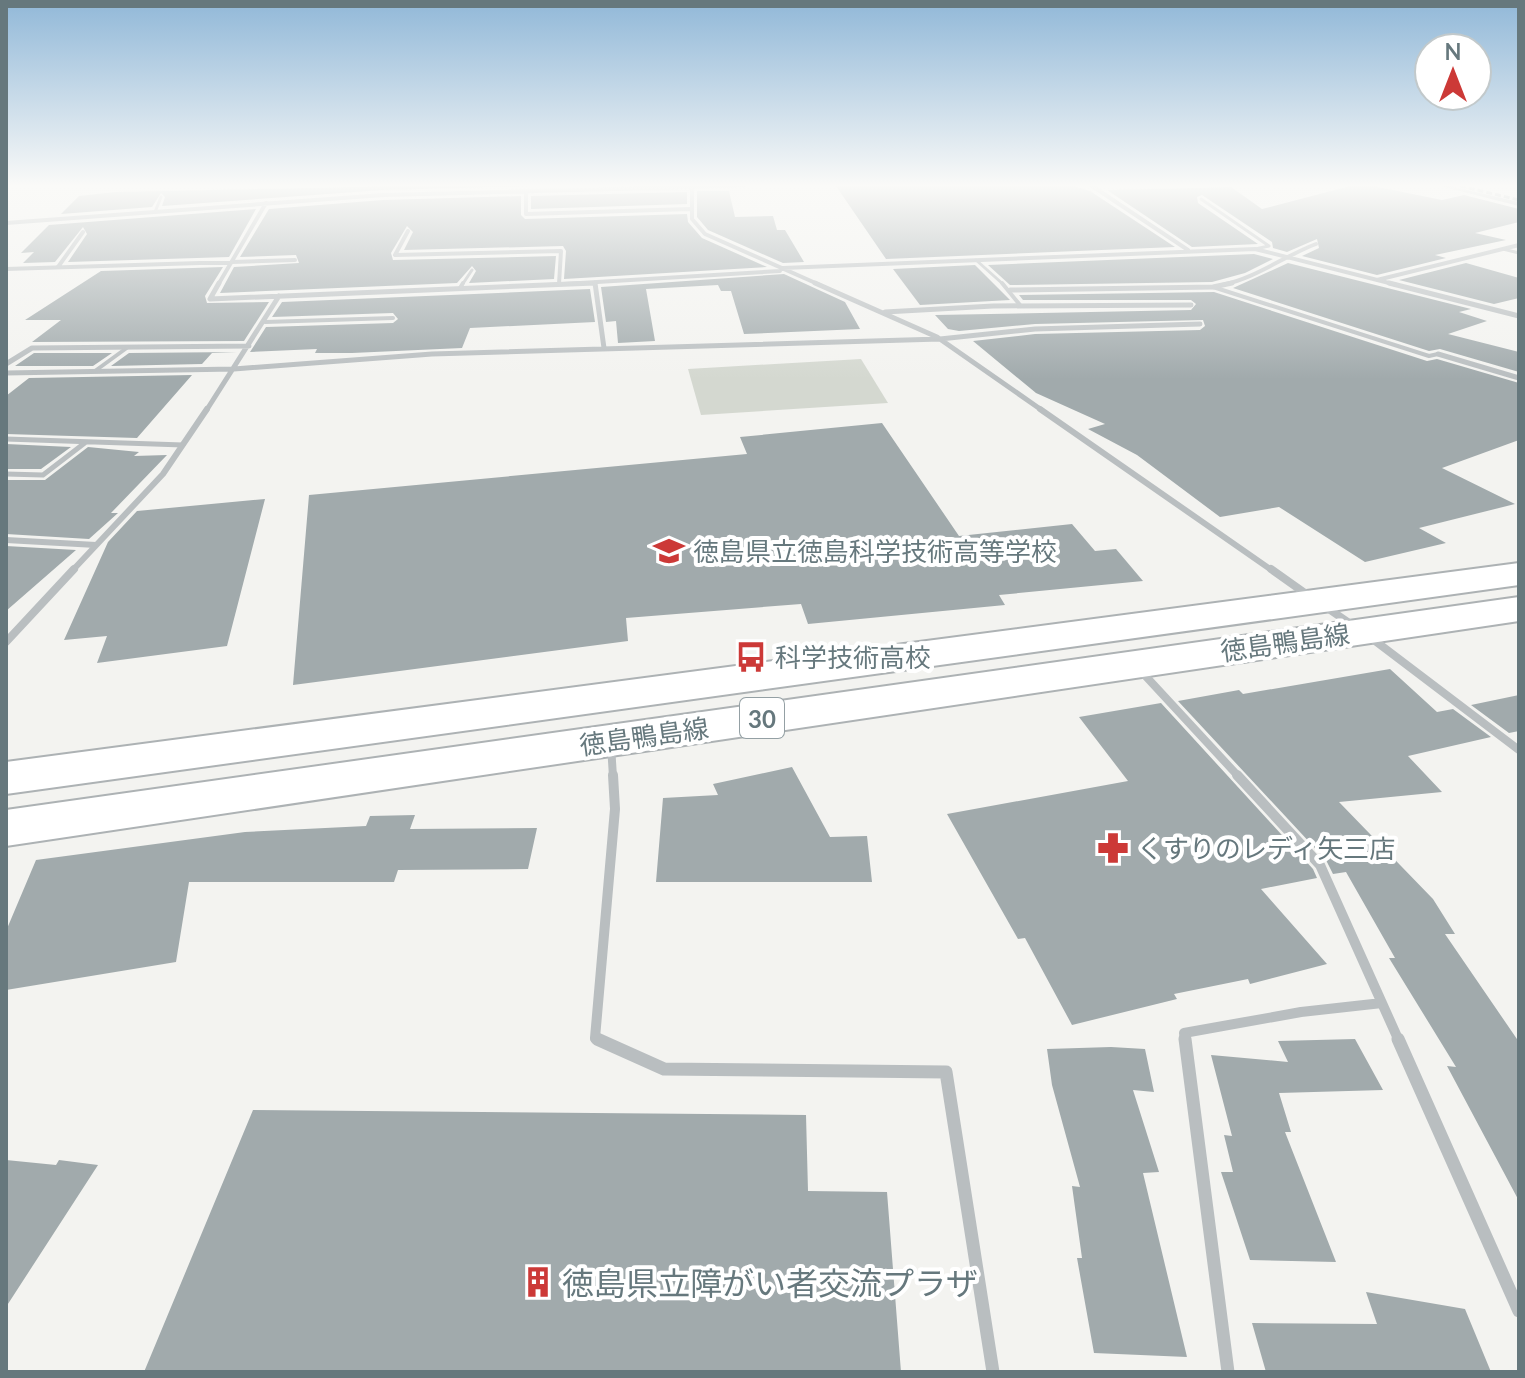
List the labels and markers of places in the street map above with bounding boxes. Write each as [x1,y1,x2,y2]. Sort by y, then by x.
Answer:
school or university icon: 徳島県立徳島科学技術高等学校 [652,534,686,568]
place label: 徳島県立徳島科学技術高等学校 [693,535,1057,567]
bus stop icon: 科学技術高校 [734,640,768,674]
place label: 科学技術高校 [775,641,931,673]
pharmacy icon: くすりのレディ矢三店 [1096,831,1130,865]
place label: くすりのレディ矢三店 [1137,832,1395,864]
place label: 徳島県立障がい者交流プラザ [562,1263,978,1302]
building icon: 徳島県立障がい者交流プラザ [521,1265,555,1299]

